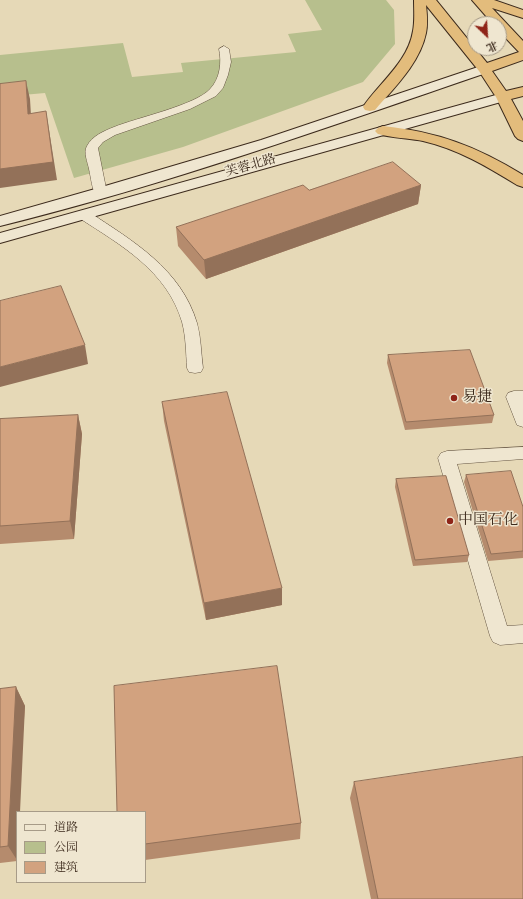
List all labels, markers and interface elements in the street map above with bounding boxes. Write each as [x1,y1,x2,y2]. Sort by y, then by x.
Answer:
north arrow [467,16,507,56]
text: 北 [483,36,500,56]
street label: 芙蓉北路 [224,152,278,182]
place label: 易捷 [462,389,492,407]
marker: 易捷 [449,393,459,403]
place label: 中国石化 [458,512,518,530]
marker: 中国石化 [445,516,455,526]
legend [16,811,146,883]
text: 道路 [54,819,78,837]
text: 公园 [54,839,78,857]
text: 建筑 [54,859,78,877]

